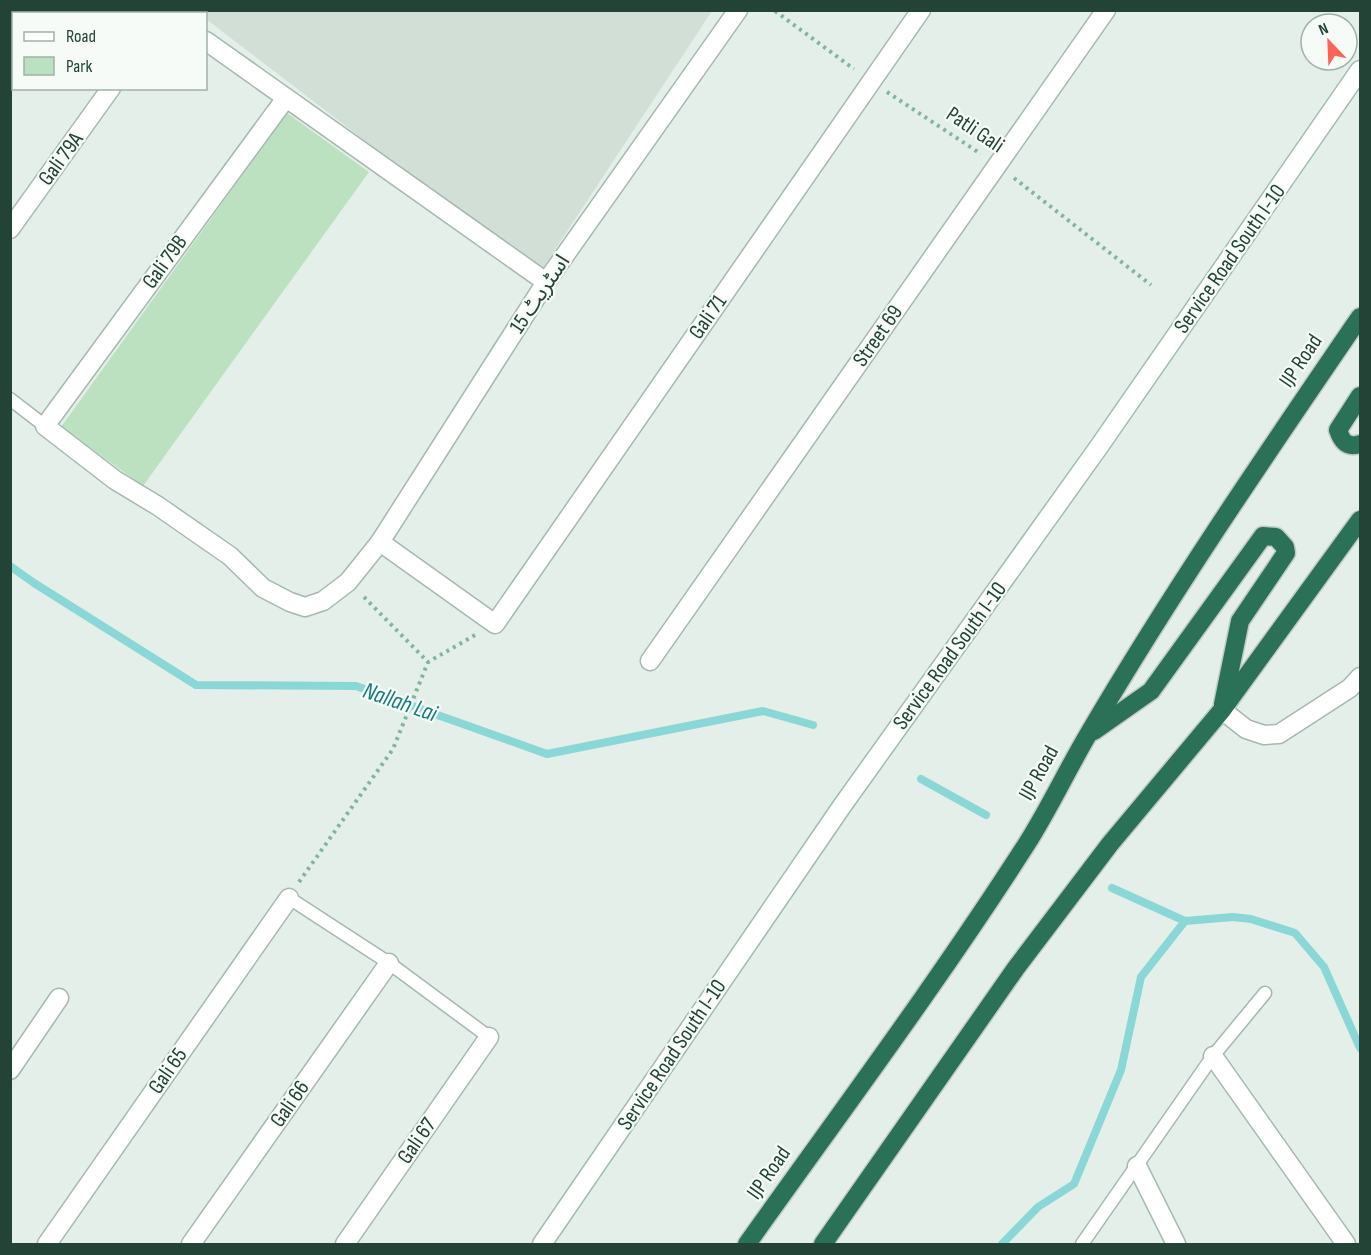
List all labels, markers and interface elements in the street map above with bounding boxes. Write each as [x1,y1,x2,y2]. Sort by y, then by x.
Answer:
legend [12,12,207,90]
north arrow [1299,12,1359,72]
text: N [1316,19,1331,40]
text: Road [66,26,96,47]
text: Park [66,56,92,77]
street label: Patli Gali [941,101,1009,159]
street label: Gali 79A [33,127,90,191]
street label: Service Road South I-10 [1168,179,1292,339]
street label: Gali 79B [136,230,194,294]
street label: اسٹریٹ 15 [504,249,576,339]
street label: Gali 71 [683,289,733,344]
street label: Street 69 [847,300,909,372]
street label: IJP Road [1273,329,1329,393]
street label: Service Road South I-10 [887,577,1013,735]
water label: Nallah Lai [359,676,441,728]
street label: IJP Road [1013,741,1065,805]
street label: Service Road South I-10 [612,975,732,1135]
street label: Gali 65 [143,1043,193,1099]
street label: Gali 66 [264,1075,316,1133]
street label: Gali 67 [392,1113,442,1169]
street label: IJP Road [741,1141,797,1205]

